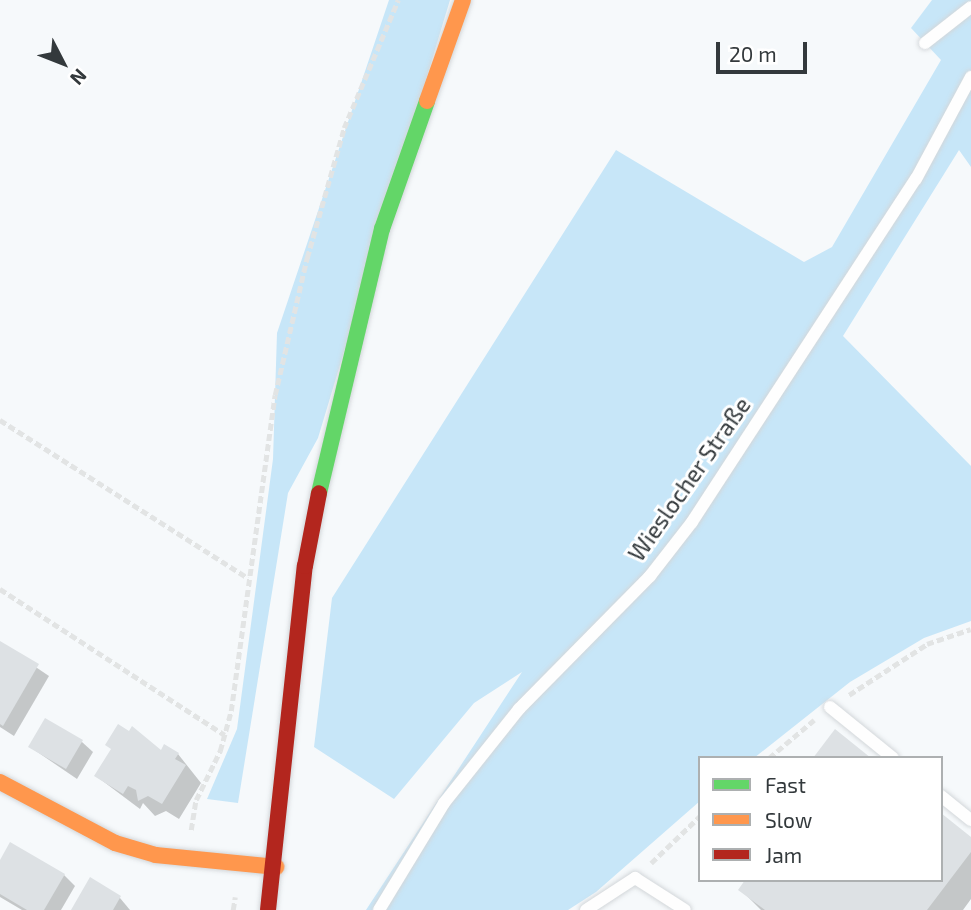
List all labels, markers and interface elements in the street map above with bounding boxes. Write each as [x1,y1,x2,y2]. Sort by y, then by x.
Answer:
north arrow [28,28,98,98]
scale bar [719,28,810,72]
text: 20 m [729,41,777,66]
text: N [66,65,92,90]
street label: Wieslocher Straße [622,392,756,566]
legend [698,756,943,882]
text: Fast [765,772,806,797]
text: Slow [765,807,812,832]
text: Jam [765,842,802,867]

